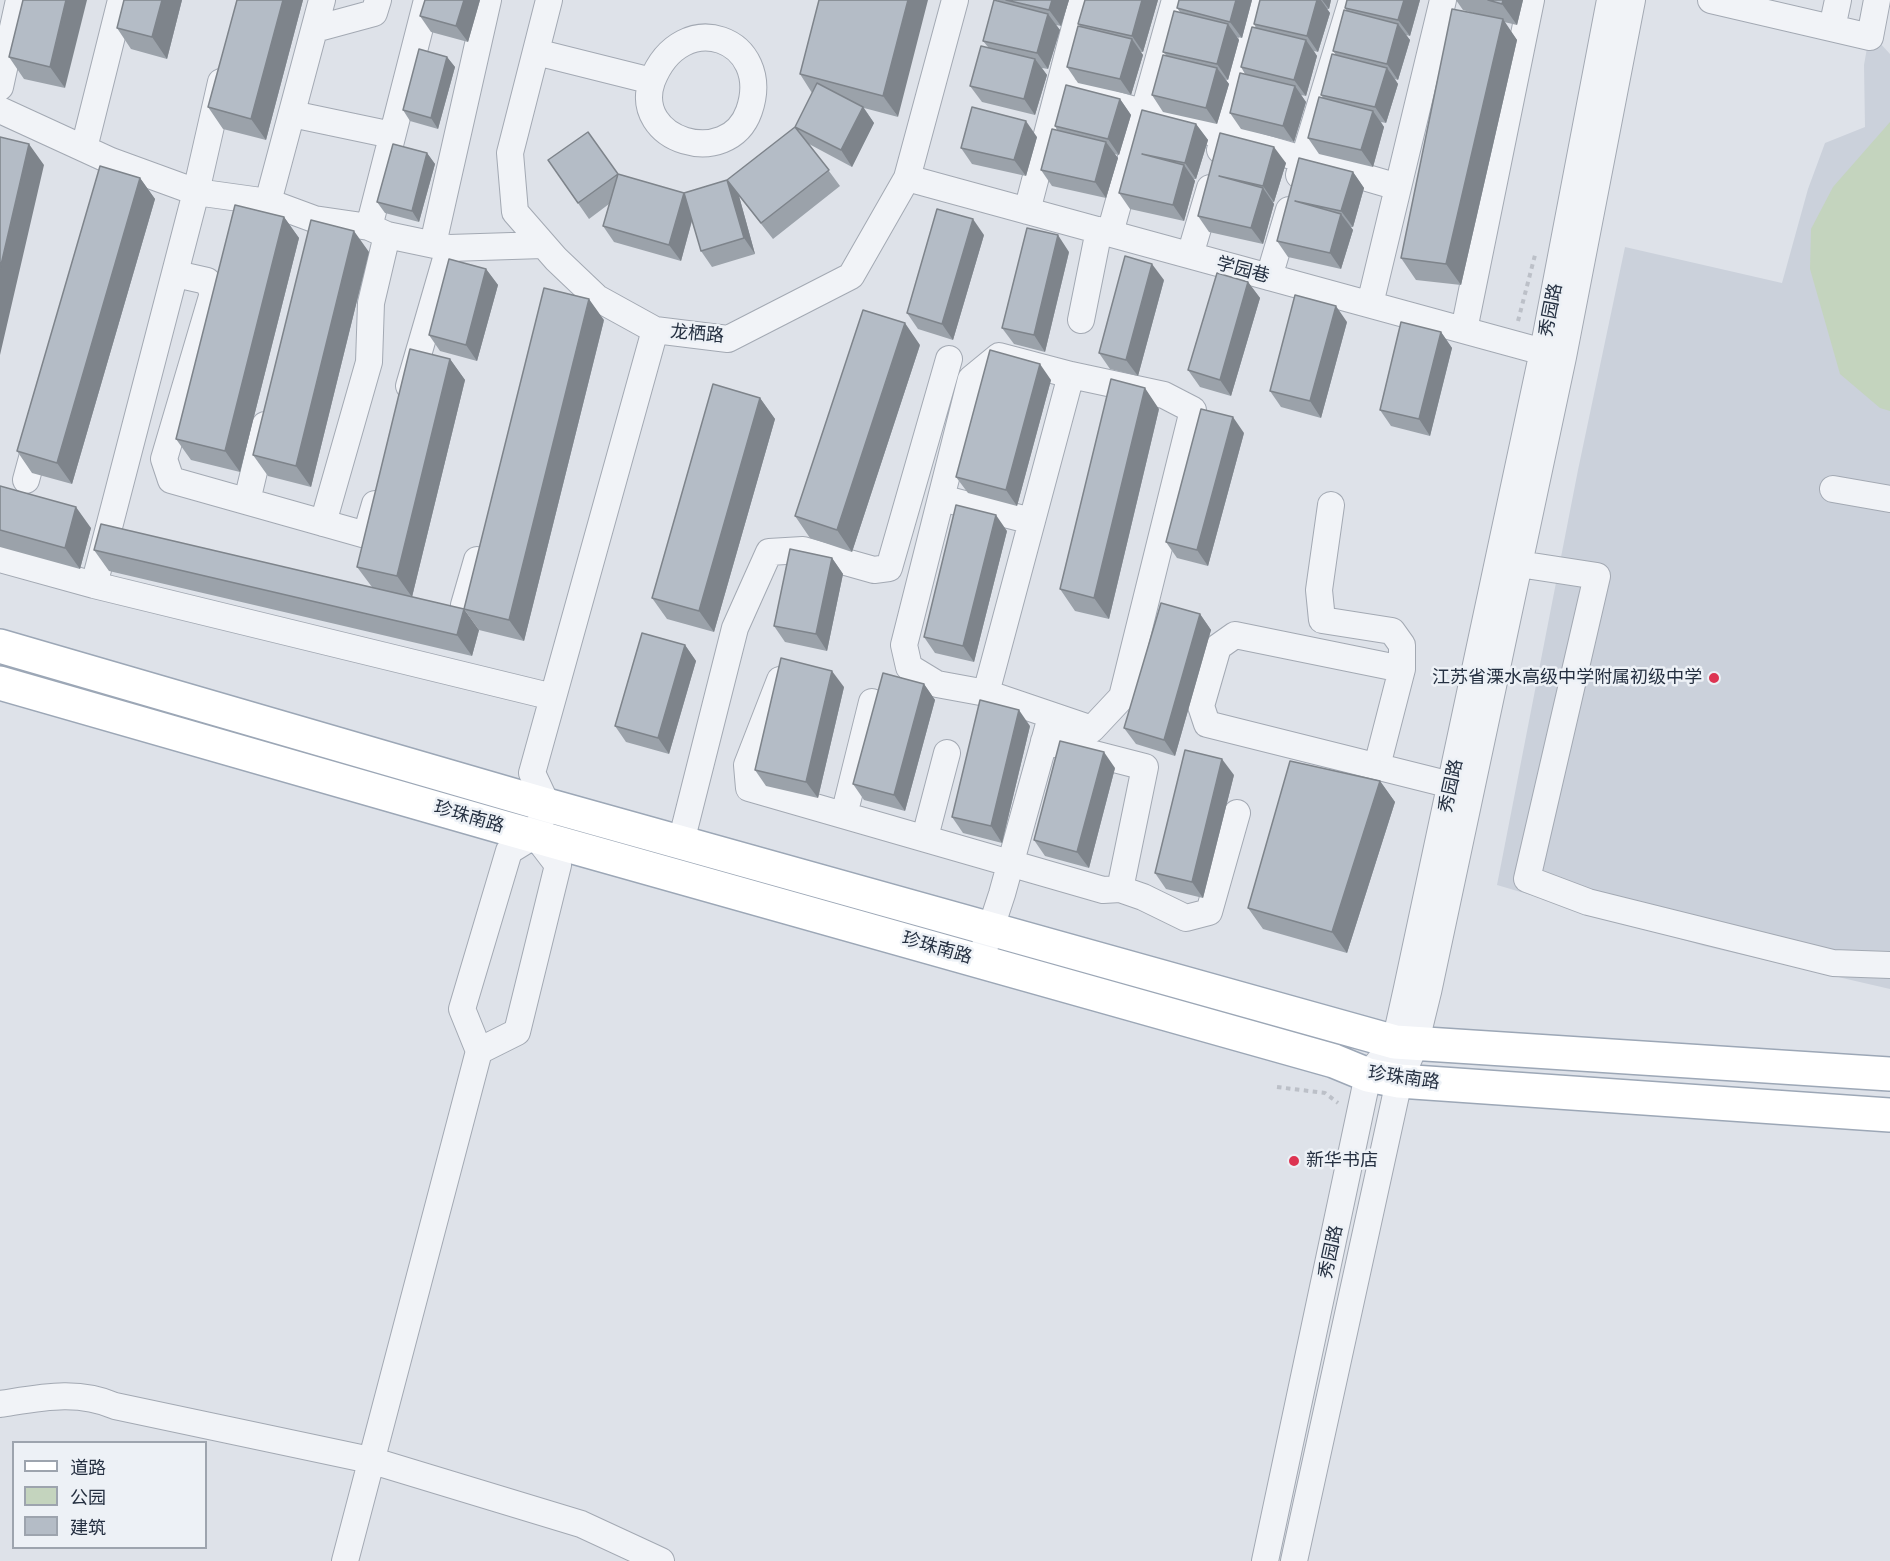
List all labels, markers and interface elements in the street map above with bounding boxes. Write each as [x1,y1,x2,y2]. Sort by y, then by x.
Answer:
street label: 学园巷 [1214,253,1272,287]
street label: 秀园路 [1535,281,1567,339]
street label: 龙栖路 [669,321,725,347]
place label: 江苏省溧水高级中学附属初级中学 [1432,667,1702,689]
marker: 江苏省溧水高级中学附属初级中学 [1707,671,1721,685]
street label: 秀园路 [1435,757,1467,815]
street label: 珍珠南路 [431,797,507,837]
street label: 珍珠南路 [899,928,975,968]
street label: 珍珠南路 [1367,1062,1441,1094]
place label: 新华书店 [1306,1150,1378,1172]
marker: 新华书店 [1287,1154,1301,1168]
street label: 秀园路 [1315,1223,1347,1281]
legend [12,1441,207,1549]
text: 道路 [70,1456,106,1479]
text: 公园 [70,1486,106,1509]
text: 建筑 [70,1516,106,1539]

